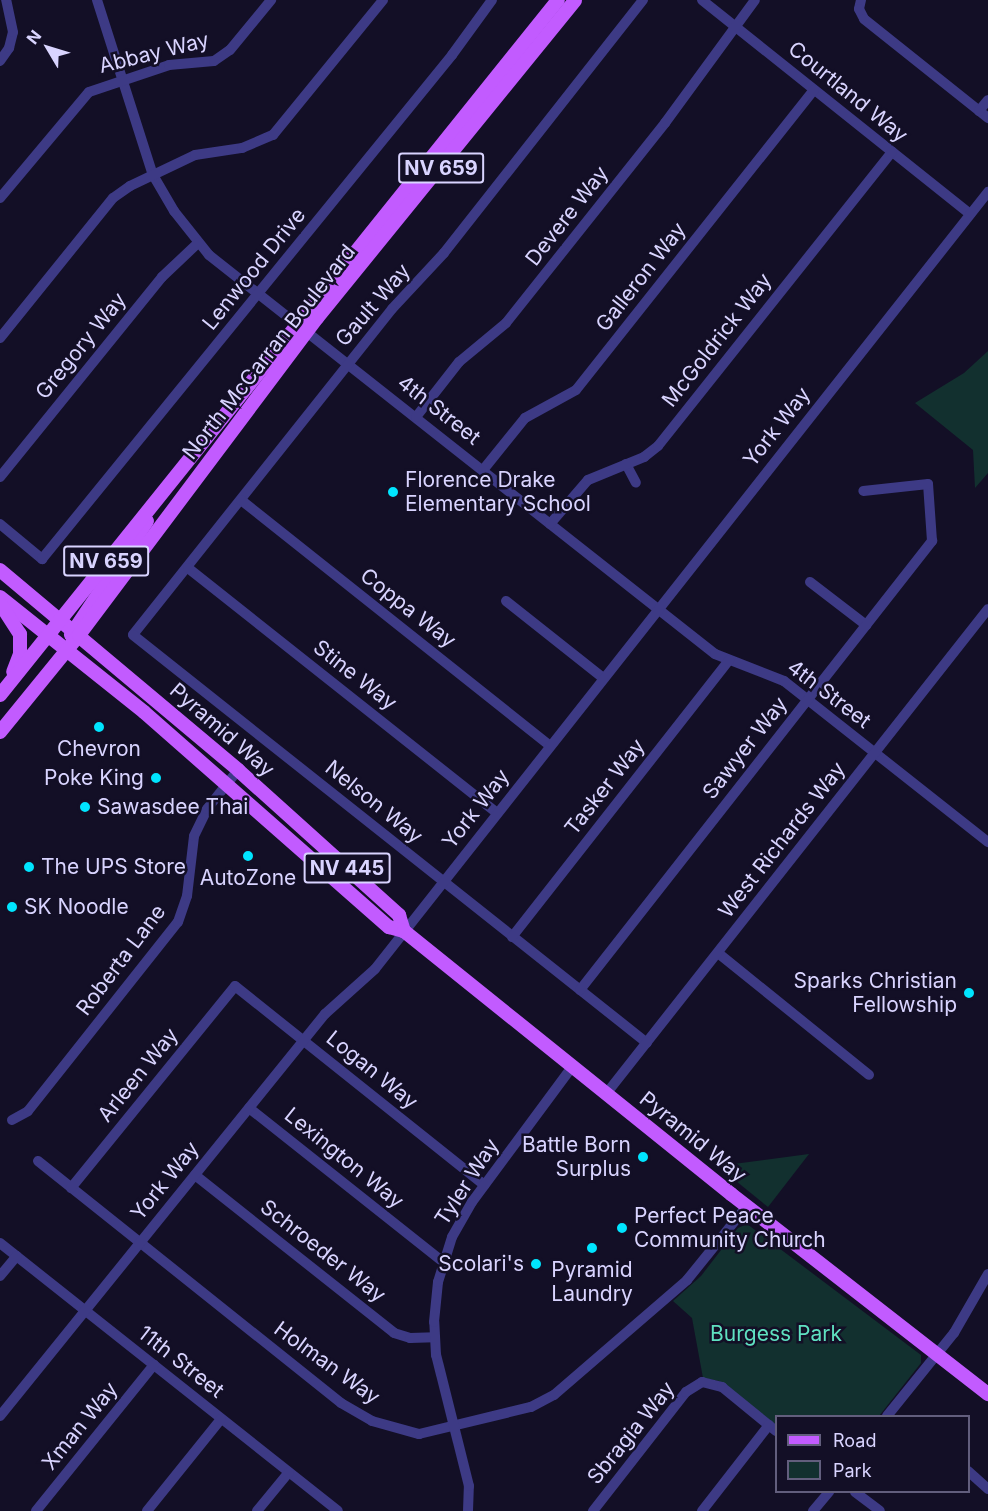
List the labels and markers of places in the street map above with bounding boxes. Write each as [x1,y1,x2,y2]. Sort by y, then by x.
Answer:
place label: Florence Drake Elementary School [405,467,591,517]
marker: Florence Drake Elementary School [386,485,400,499]
marker: Chevron [92,720,106,734]
place label: Chevron [57,736,141,762]
place label: Poke King [44,765,144,791]
marker: Poke King [149,771,163,785]
place label: Sawasdee Thai [97,794,248,820]
marker: Sawasdee Thai [78,800,92,814]
marker: AutoZone [241,849,255,863]
place label: The UPS Store [41,854,186,880]
marker: The UPS Store [22,860,36,874]
place label: AutoZone [200,865,296,891]
place label: SK Noodle [24,894,129,920]
marker: SK Noodle [5,900,19,914]
place label: Sparks Christian Fellowship [794,968,957,1018]
marker: Sparks Christian Fellowship [962,986,976,1000]
place label: Battle Born Surplus [522,1132,631,1182]
marker: Battle Born Surplus [636,1150,650,1164]
place label: Perfect Peace Community Church [634,1203,826,1253]
marker: Perfect Peace Community Church [615,1221,629,1235]
marker: Pyramid Laundry [585,1241,599,1255]
place label: Scolari's [438,1251,524,1277]
marker: Scolari's [529,1257,543,1271]
place label: Pyramid Laundry [551,1257,633,1307]

